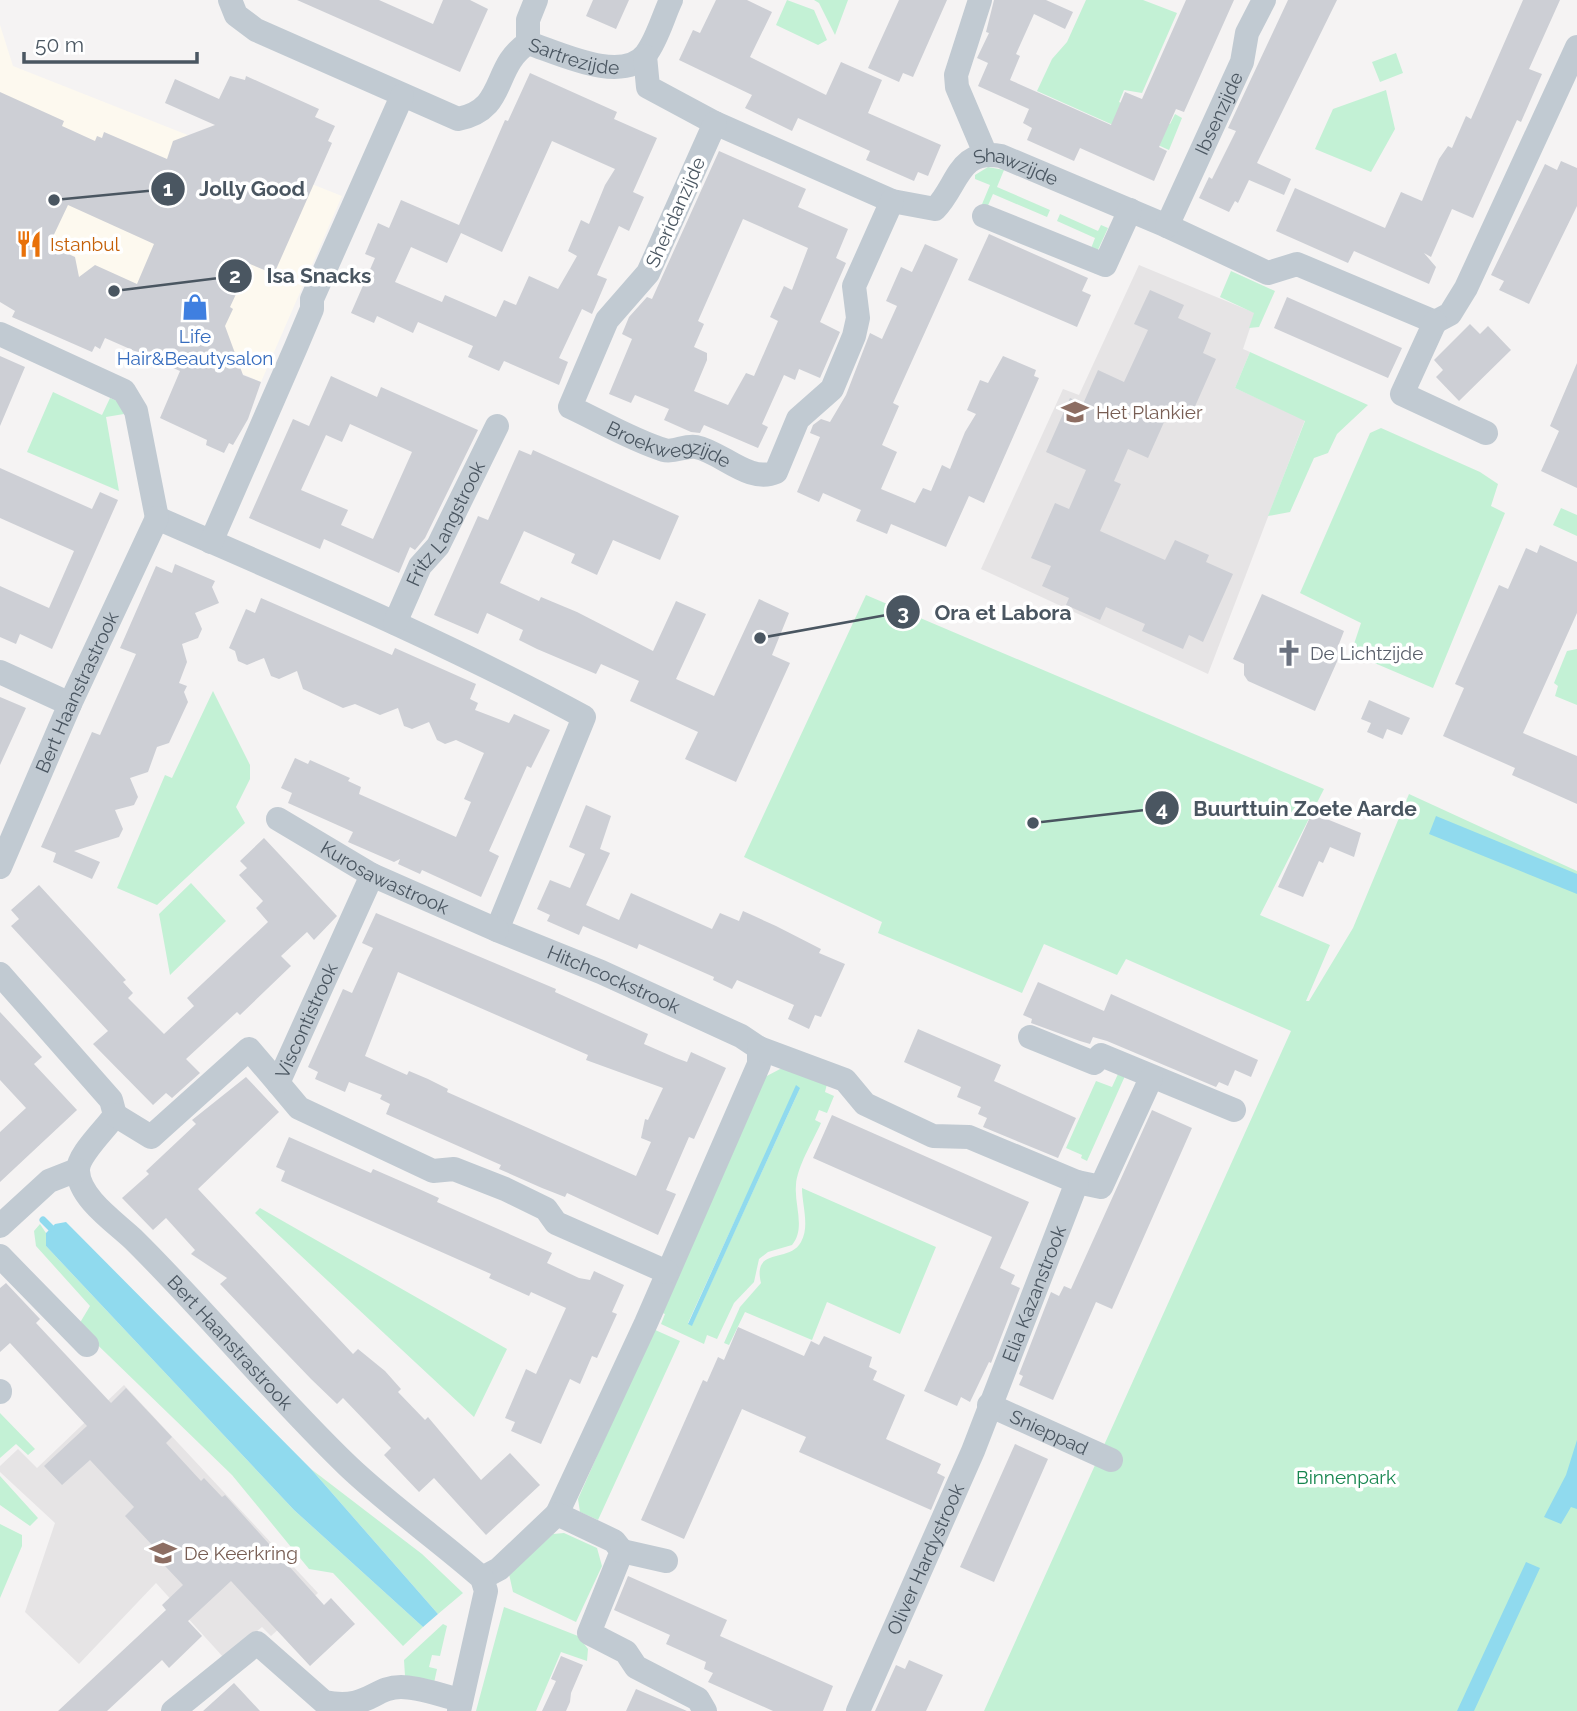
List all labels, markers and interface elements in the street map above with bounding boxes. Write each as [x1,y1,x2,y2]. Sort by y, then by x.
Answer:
scale bar [24,21,198,65]
text: 50 m [35,32,84,57]
street label: Sartrezijde [526,33,619,78]
street label: Ibsenzijde [1190,68,1247,158]
street label: Shawzijde [970,144,1062,190]
street label: Sheridanzijde [641,153,709,271]
callout: Jolly Good [150,168,319,210]
text: 1 [163,176,173,201]
text: Jolly Good [199,176,305,201]
restaurant icon: Istanbul [14,229,44,259]
place label: Istanbul [50,233,121,255]
callout: Isa Snacks [218,255,386,297]
text: 2 [229,263,241,288]
text: Isa Snacks [267,263,371,288]
shop icon: Life Hair&Beautysalon [180,292,210,322]
place label: Life Hair&Beautysalon [117,325,273,369]
school or university icon: Het Plankier [1060,397,1090,427]
place label: Het Plankier [1096,401,1203,423]
street label: Broekwegzijde [603,416,735,472]
street label: Fritz Langstrook [402,457,489,589]
callout: Ora et Labora [886,591,1086,633]
text: 3 [897,600,909,625]
text: Ora et Labora [935,600,1072,625]
street label: Bert Haanstrastrook [31,608,123,776]
church icon: De Lichtzijde [1274,638,1304,668]
place label: De Lichtzijde [1310,642,1423,664]
callout: Buurttuin Zoete Aarde [1144,787,1431,829]
text: 4 [1156,796,1168,821]
text: Buurttuin Zoete Aarde [1193,796,1417,821]
street label: Kurosawastrook [317,836,452,918]
street label: Hitchcockstrook [544,941,684,1018]
street label: Viscontistrook [271,960,342,1082]
street label: Elia Kazanstrook [998,1222,1070,1365]
street label: Bert Haanstrastrook [163,1270,297,1414]
street label: Snieppad [1007,1405,1092,1459]
park label: Binnenpark [1296,1466,1396,1488]
street label: Oliver Hardystrook [882,1480,968,1638]
school or university icon: De Keerkring [148,1538,178,1568]
place label: De Keerkring [184,1542,298,1564]

